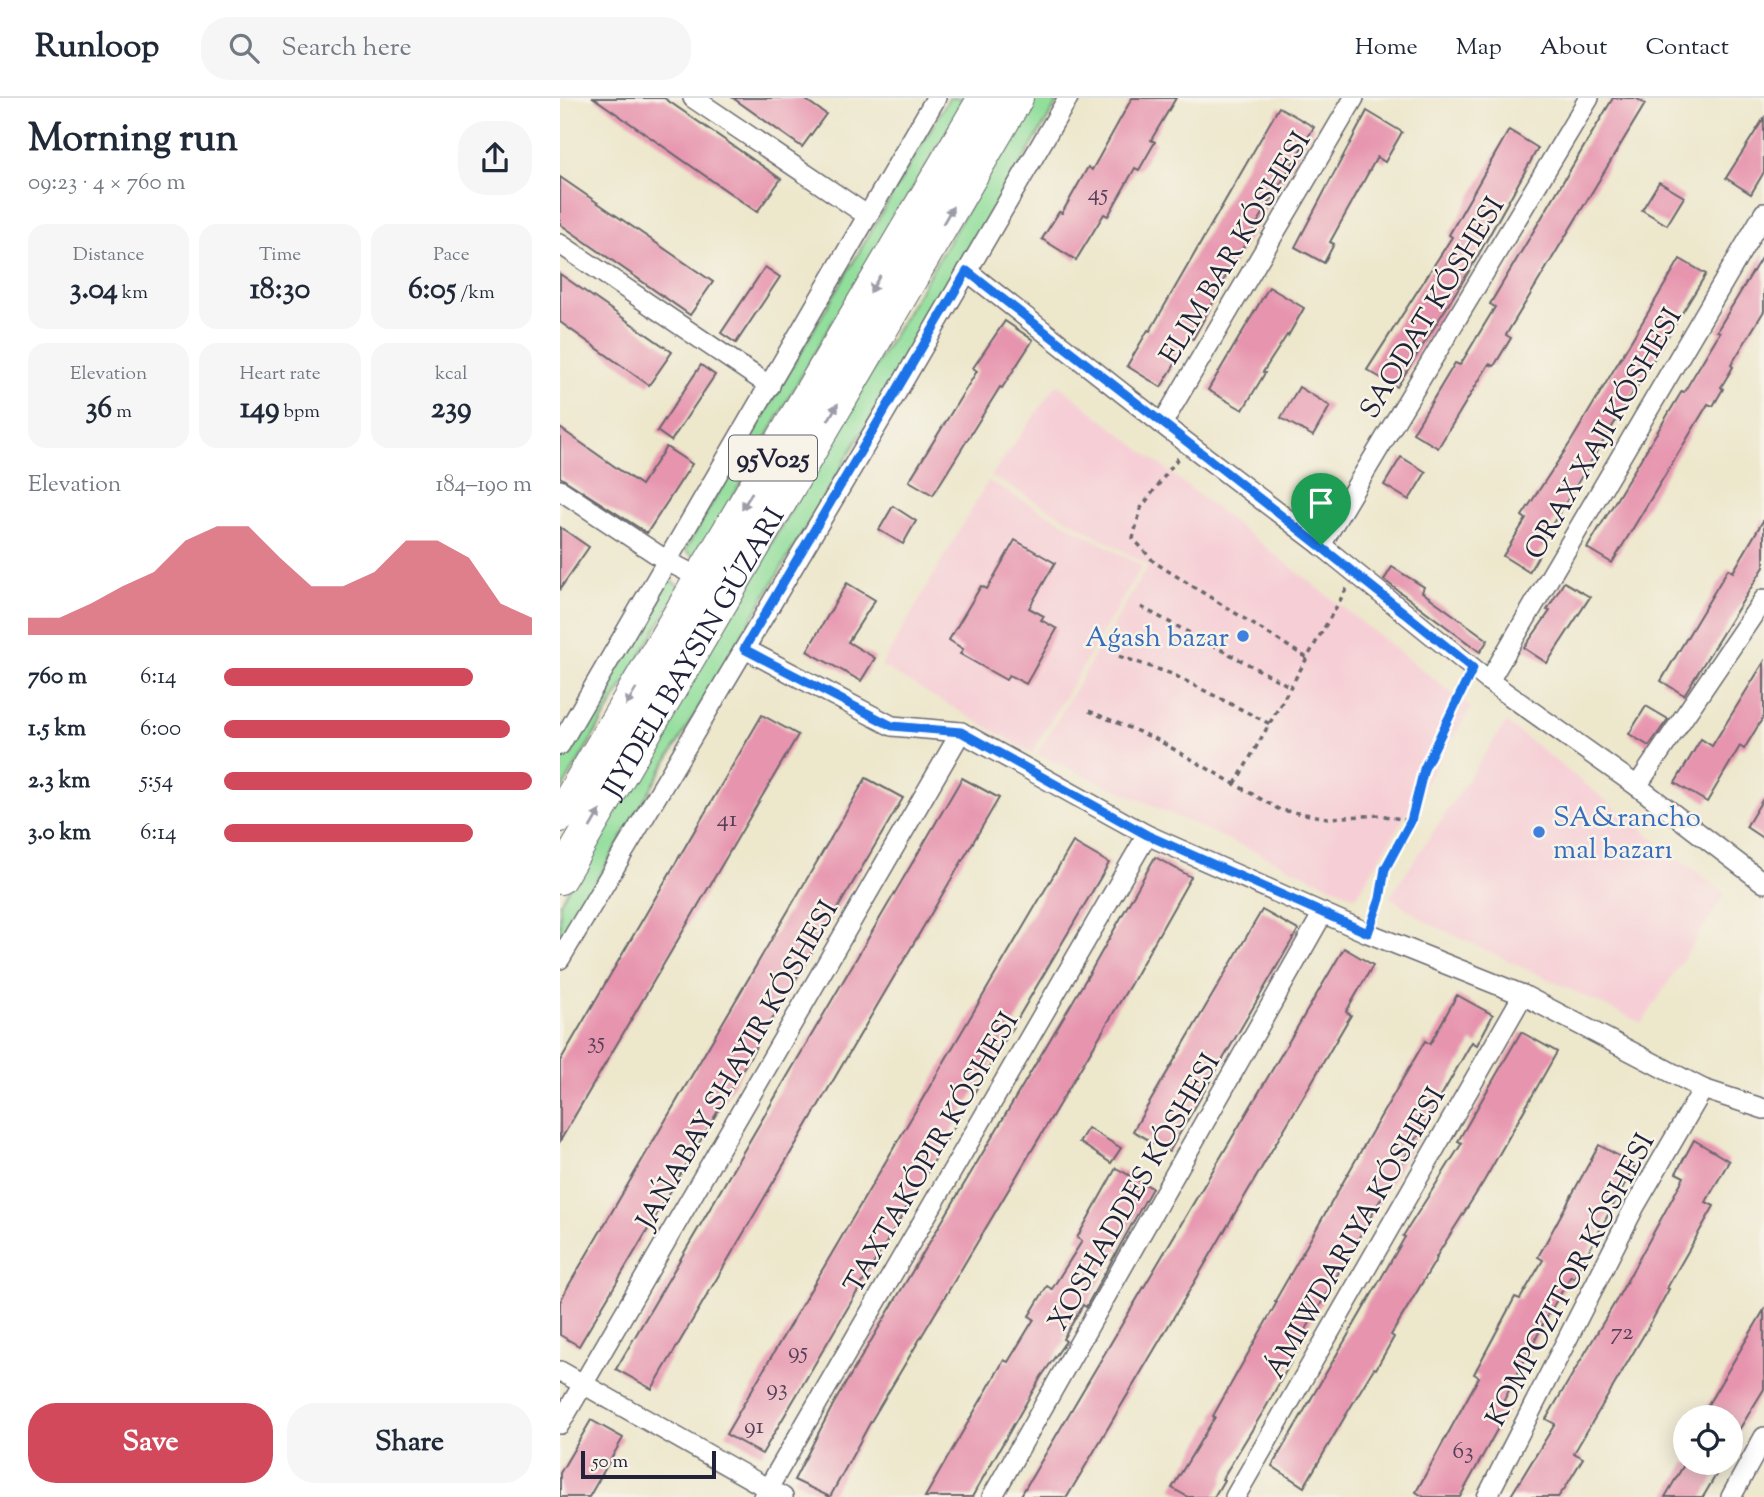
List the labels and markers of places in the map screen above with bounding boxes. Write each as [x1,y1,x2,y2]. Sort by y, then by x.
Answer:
pin [1291,473,1351,545]
place label: Aǵash bazar [1085,619,1229,659]
marker: Aǵash bazar [1235,628,1251,644]
place label: SA&rancho mal bazarı [1553,799,1701,871]
marker: SA&rancho mal bazarı [1531,824,1547,840]

